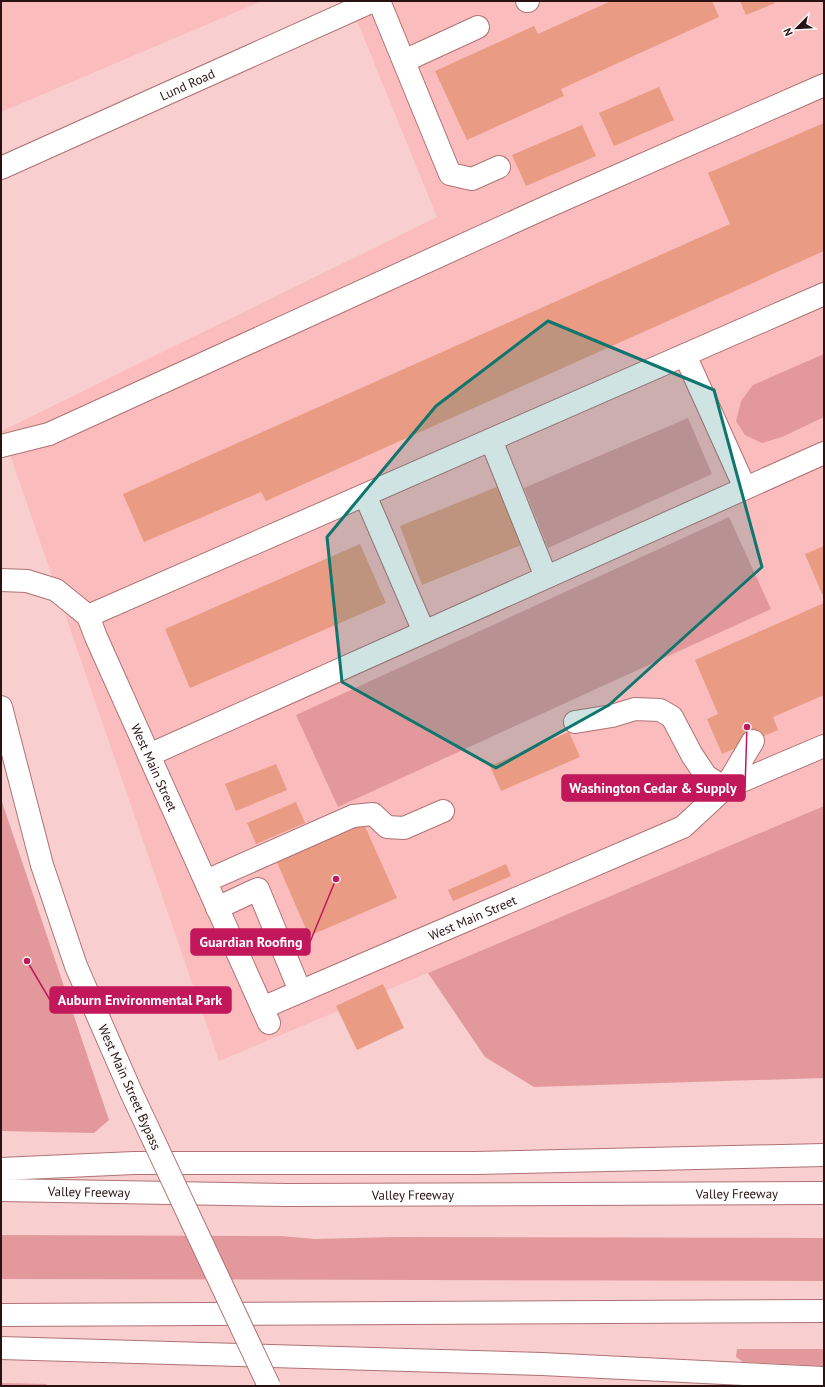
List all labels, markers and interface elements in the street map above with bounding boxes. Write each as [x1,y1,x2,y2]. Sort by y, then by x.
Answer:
north arrow [777,8,817,48]
text: N [780,26,796,38]
street label: Lund Road [157,65,218,105]
street label: West Main Street [127,721,181,815]
callout: Washington Cedar & Supply [562,775,745,801]
text: Washington Cedar & Supply [569,779,737,797]
street label: West Main Street [426,891,520,944]
callout: Guardian Roofing [191,929,310,955]
text: Guardian Roofing [199,933,303,951]
callout: Auburn Environmental Park [50,987,231,1013]
text: Auburn Environmental Park [58,991,222,1009]
street label: West Main Street Bypass [94,1022,165,1153]
street label: Valley Freeway [47,1183,130,1201]
street label: Valley Freeway [695,1185,778,1202]
street label: Valley Freeway [371,1186,454,1204]

